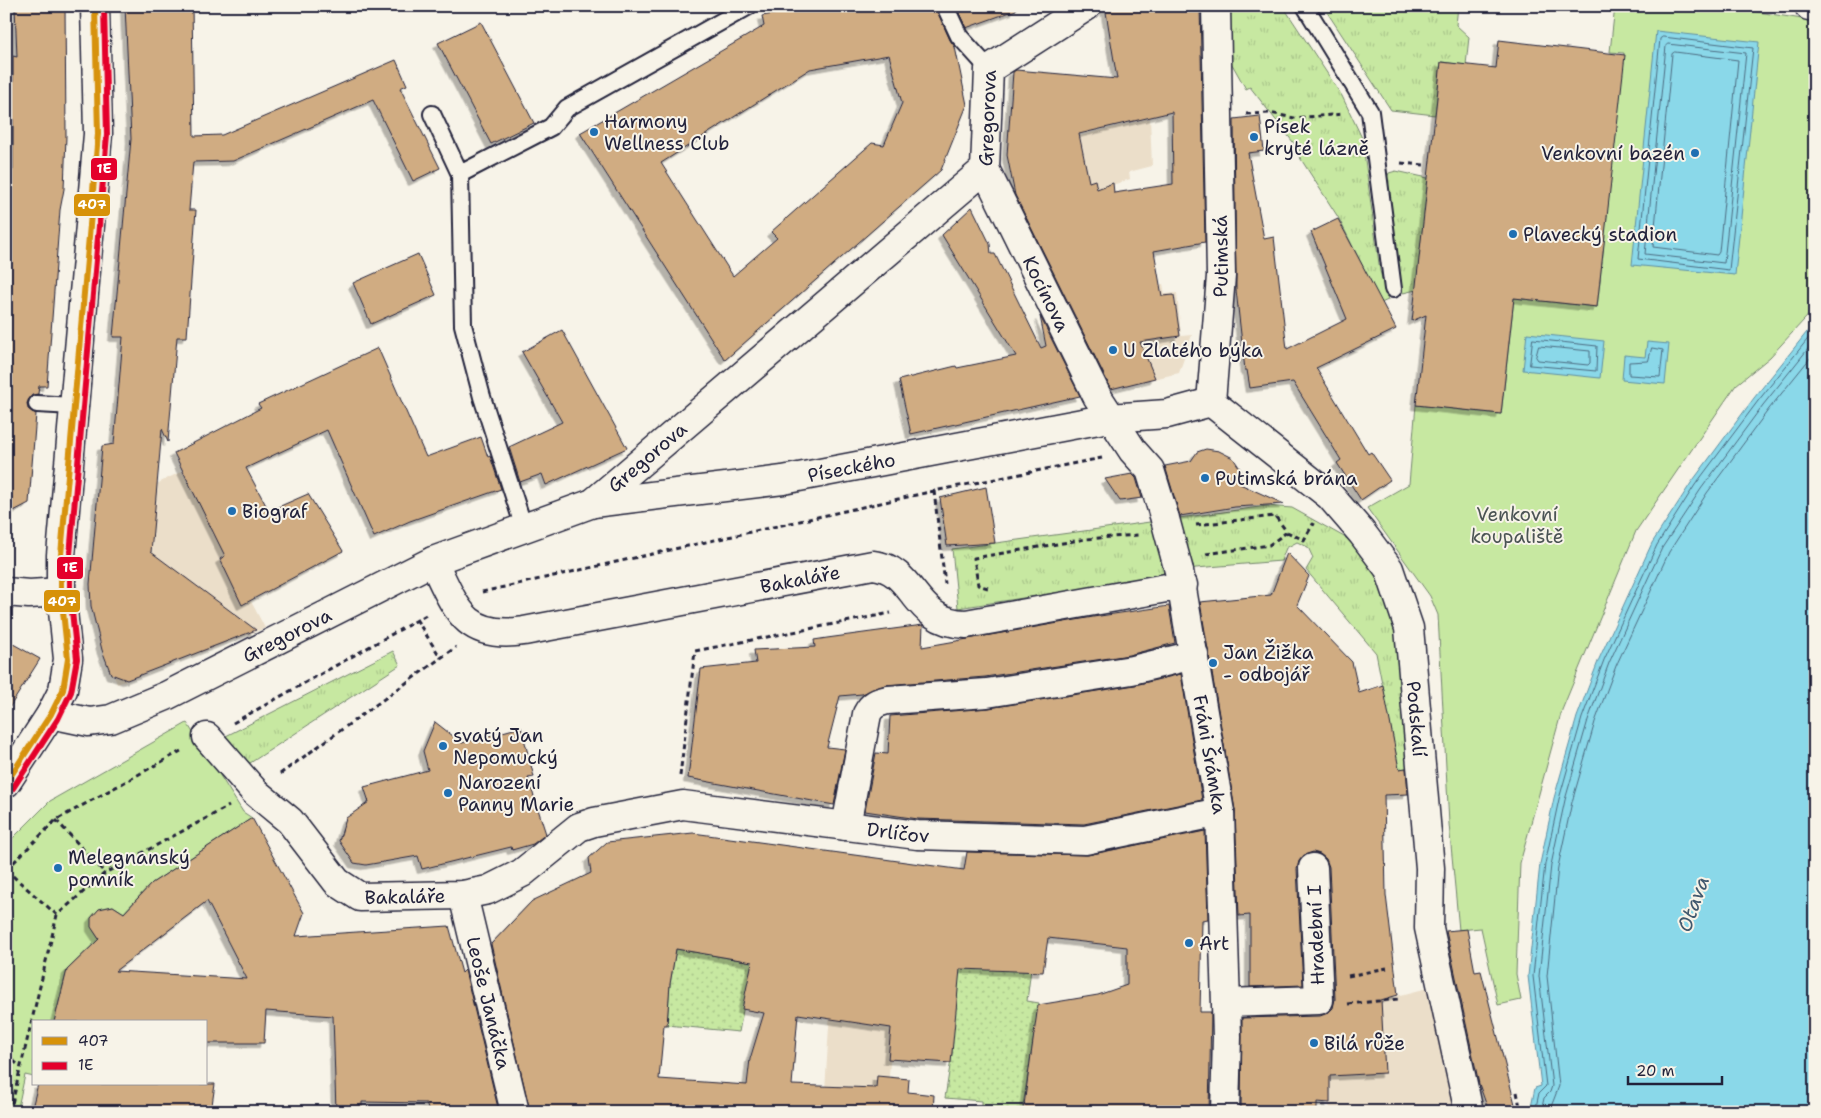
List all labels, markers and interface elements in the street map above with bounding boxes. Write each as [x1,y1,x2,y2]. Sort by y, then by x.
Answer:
street label: Gregorova [973,69,1001,167]
place label: Harmony Wellness Club [604,109,729,156]
place label: Písek kryté lázně [1264,114,1369,161]
marker: Harmony Wellness Club [588,126,600,138]
marker: Písek kryté lázně [1248,131,1260,143]
place label: Venkovní bazén [1541,141,1685,166]
marker: Venkovní bazén [1689,147,1701,159]
line badge: 1E [90,157,118,181]
text: 1E [96,159,112,177]
line badge: 407 [73,193,111,217]
text: 407 [77,195,107,213]
street label: Putimská [1207,215,1233,298]
place label: Plavecký stadion [1523,222,1677,247]
marker: Plavecký stadion [1507,228,1519,240]
street label: Kocínova [1017,252,1076,336]
place label: U Zlatého býka [1123,338,1263,363]
marker: U Zlatého býka [1107,344,1119,356]
street label: Gregorova [602,416,692,498]
street label: Píseckého [805,446,897,488]
place label: Putimská brána [1215,466,1358,491]
marker: Putimská brána [1199,472,1211,484]
place label: Biograf [242,499,309,524]
park label: Venkovní koupaliště [1470,502,1564,549]
marker: Biograf [226,505,238,517]
line badge: 1E [56,556,84,580]
text: 1E [62,558,78,576]
street label: Bakaláře [758,559,842,599]
line badge: 407 [43,589,81,613]
text: 407 [47,592,77,610]
street label: Gregorova [238,602,336,668]
place label: Jan Žižka - odbojář [1223,639,1314,687]
marker: Jan Žižka - odbojář [1207,657,1219,669]
street label: Podskalí [1401,680,1433,758]
street label: Fráni Šrámka [1188,693,1233,816]
place label: svatý Jan Nepomucký [453,723,558,770]
marker: svatý Jan Nepomucký [437,740,449,752]
place label: Narození Panny Marie [458,770,574,817]
marker: Narození Panny Marie [442,787,454,799]
street label: Drlíčov [865,816,930,848]
place label: Melegnanský pomník [68,845,190,892]
marker: Melegnanský pomník [52,862,64,874]
water label: Otava [1671,872,1715,936]
street label: Bakaláře [364,883,446,909]
street label: Hradební I [1302,884,1330,986]
place label: Art [1199,931,1229,956]
street label: Leoše Janáčka [461,934,517,1072]
marker: Art [1183,937,1195,949]
legend [32,1020,208,1086]
text: 407 [78,1031,109,1051]
place label: Bilá růže [1324,1031,1405,1056]
marker: Bilá růže [1308,1037,1320,1049]
scale bar [1628,1053,1722,1085]
text: 1E [78,1055,94,1075]
text: 20 m [1636,1061,1675,1081]

